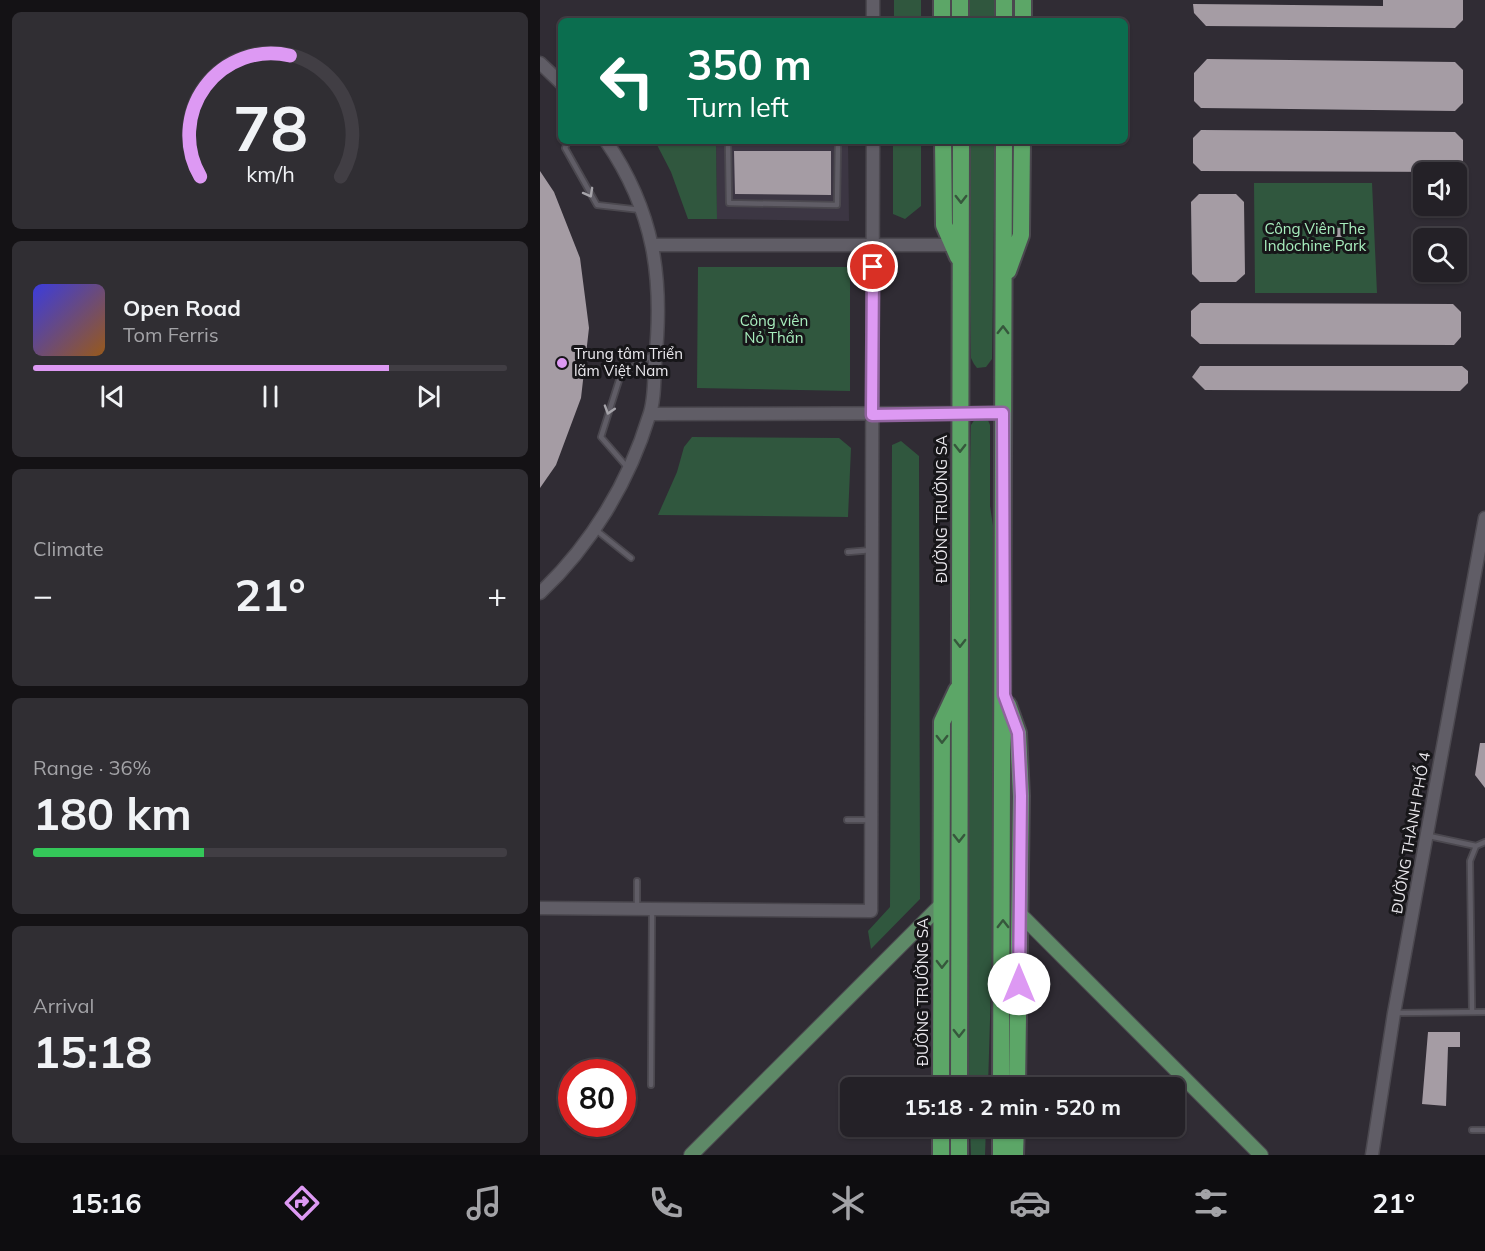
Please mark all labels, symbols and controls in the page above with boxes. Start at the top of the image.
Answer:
text: 350 m [687,38,812,91]
icon: left [588,42,666,120]
text: 78 [233,88,307,167]
text: Turn left [687,90,789,124]
text: km/h [246,161,294,188]
map controls [1413,162,1467,282]
button: sound [1413,162,1467,216]
one-way arrow [582,186,594,197]
one-way arrow [955,195,967,204]
park label: Công Viên The Indochine Park [1264,219,1367,255]
button: search [1413,228,1467,282]
pin [847,241,898,292]
icon: arrive [856,250,889,283]
text: Open Road [123,294,241,322]
park label: Công viên Nỏ Thần [740,311,808,347]
text: Tom Ferris [123,322,219,347]
one-way arrow [997,325,1009,334]
place label: Trung tâm Triển lãm Việt Nam [574,344,683,380]
marker: Trung tâm Triển lãm Việt Nam [555,356,569,370]
icon: previous [96,380,129,413]
icon: pause [254,380,287,413]
icon: next [412,380,445,413]
one-way arrow [604,404,616,415]
street label: ĐƯỜNG TRƯỜNG SA [932,435,951,583]
one-way arrow [954,443,966,452]
text: Climate [33,536,104,561]
text: 21° [234,566,306,622]
text: − [33,574,53,615]
text: + [487,574,507,615]
one-way arrow [954,638,966,647]
one-way arrow [936,734,948,743]
street label: ĐƯỜNG THÀNH PHỐ 4 [1386,750,1434,915]
text: Range · 36% [33,755,151,780]
text: 180 km [33,785,192,841]
one-way arrow [953,833,965,842]
street label: ĐƯỜNG TRƯỜNG SA [913,918,932,1066]
one-way arrow [997,920,1009,929]
position arrow [987,952,1051,1016]
one-way arrow [936,959,948,968]
text: Arrival [33,993,94,1018]
text: 15:18 [33,1023,152,1079]
one-way arrow [953,1028,965,1037]
speed limit sign: 80 [558,1059,636,1137]
text: 15:18 · 2 min · 520 m [904,1093,1121,1121]
icon: directions [281,1182,323,1224]
icon: music [463,1182,505,1224]
icon: phone [645,1182,687,1224]
icon: climate [827,1182,869,1224]
icon: car [1009,1182,1051,1224]
icon: filters [1190,1182,1232,1224]
text: 15:16 [70,1186,141,1220]
text: 21° [1372,1186,1415,1220]

